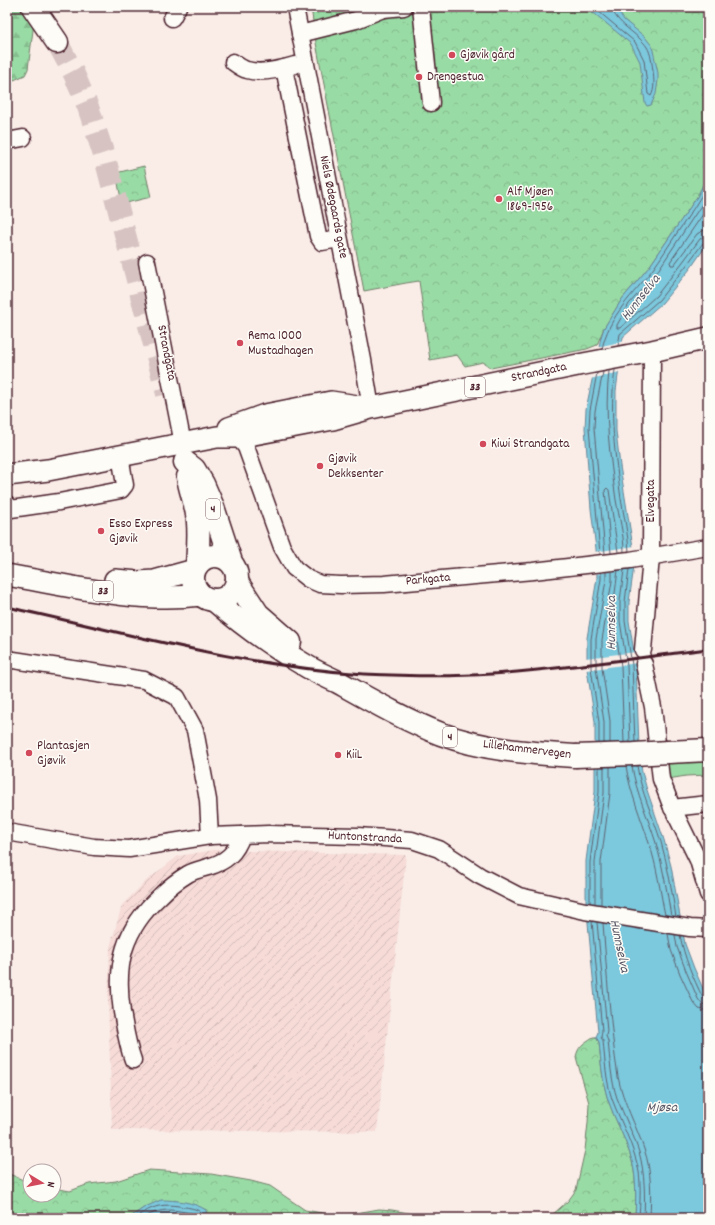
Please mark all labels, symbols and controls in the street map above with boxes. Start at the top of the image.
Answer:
place label: Gjøvik gård [460,46,515,65]
marker: Gjøvik gård [447,50,457,60]
place label: Drengestua [427,68,485,87]
marker: Drengestua [414,72,424,82]
street label: Niels Ødegaards gate [314,154,352,260]
place label: Alf Mjøen 1869-1956 [507,183,553,217]
marker: Alf Mjøen 1869-1956 [494,194,504,204]
water label: Hunnselva [617,269,666,325]
street label: Strandgata [151,324,181,383]
place label: Rema 1000 Mustadhagen [248,327,313,361]
marker: Rema 1000 Mustadhagen [235,338,245,348]
street label: Strandgata [510,358,569,388]
road number: 33 [465,377,485,397]
place label: Kiwi Strandgata [491,435,570,454]
marker: Kiwi Strandgata [478,439,488,449]
place label: Gjøvik Dekksenter [328,450,384,484]
marker: Gjøvik Dekksenter [315,461,325,471]
street label: Elvegata [642,479,661,522]
road number: 4 [206,499,220,519]
place label: Esso Express Gjøvik [109,515,173,549]
marker: Esso Express Gjøvik [96,526,106,536]
street label: Parkgata [405,569,452,591]
road number: 33 [93,581,113,601]
water label: Hunnselva [602,595,622,650]
road number: 4 [443,727,457,747]
street label: Lillehammervegen [482,735,572,765]
place label: Plantasjen Gjøvik [37,737,90,771]
place label: KiiL [346,746,363,765]
marker: Plantasjen Gjøvik [24,748,34,758]
marker: KiiL [333,750,343,760]
street label: Huntonstranda [327,827,403,849]
water label: Hunnselva [604,918,635,976]
water label: Mjøsa [647,1098,679,1118]
north arrow [22,1163,62,1203]
text: N [41,1180,58,1189]

